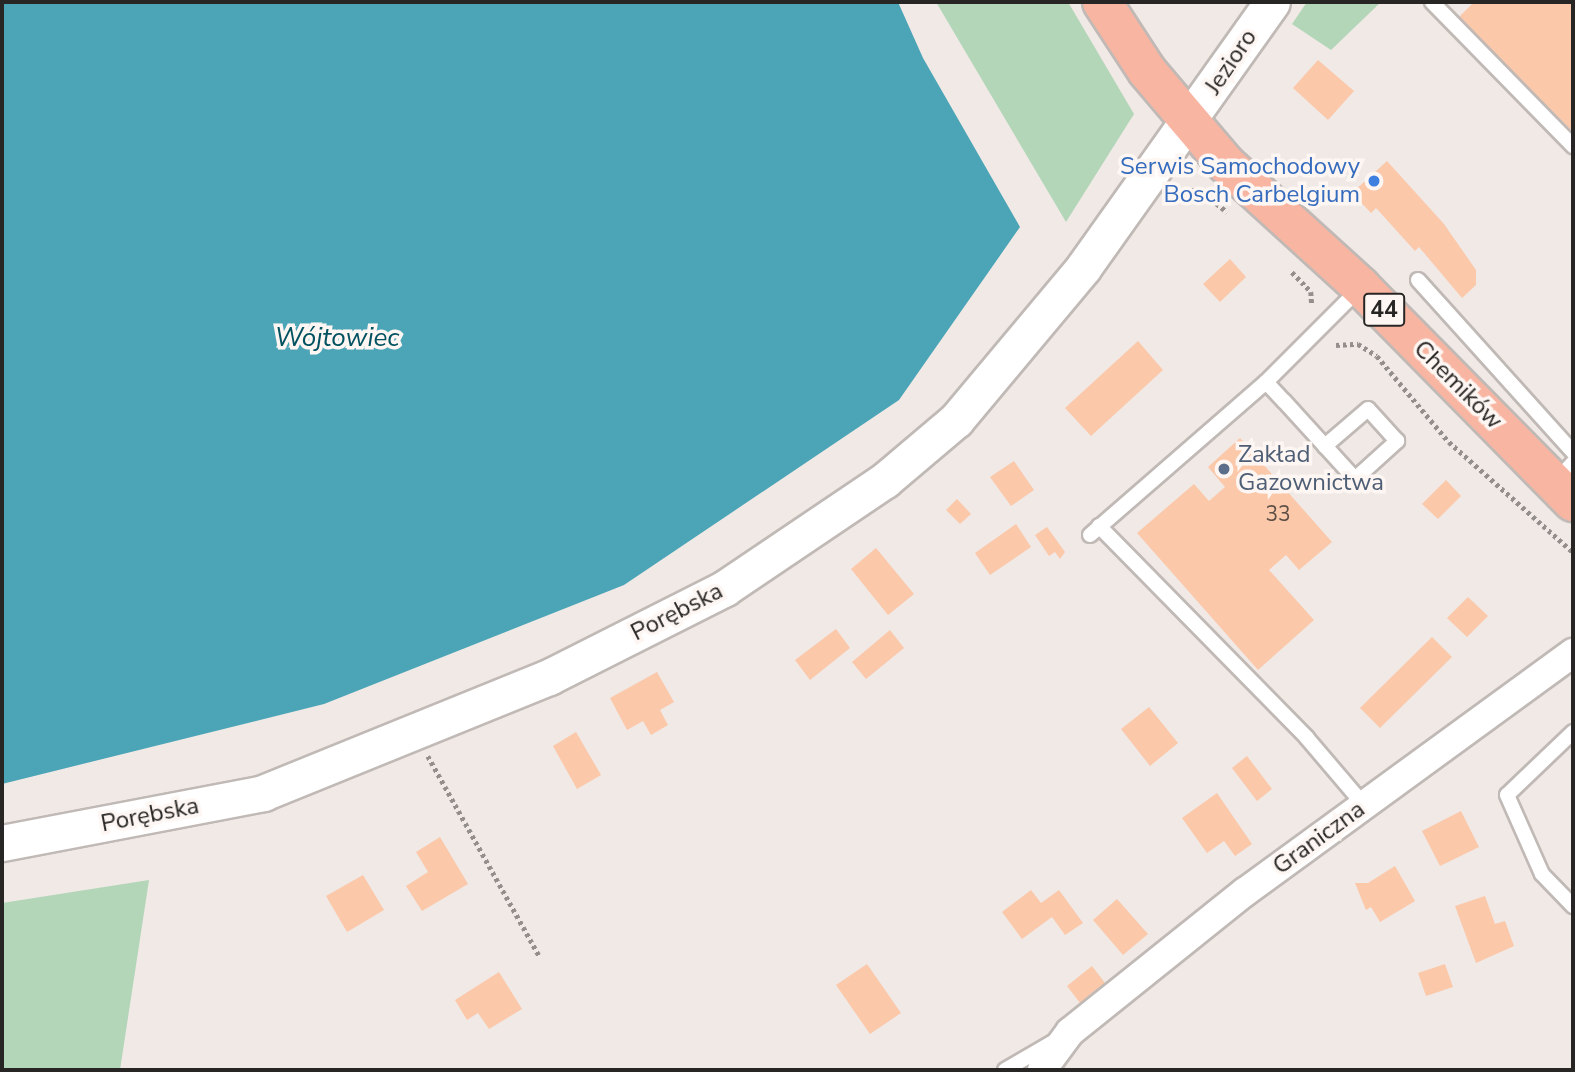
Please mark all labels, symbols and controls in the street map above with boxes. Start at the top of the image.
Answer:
street label: Jezioro [1199,24,1263,100]
place label: Serwis Samochodowy Bosch Carbelgium [1120,153,1360,209]
marker: Serwis Samochodowy Bosch Carbelgium [1366,173,1382,189]
road number: 44 [1363,290,1405,330]
water label: Wójtowiec [275,322,399,354]
street label: Chemików [1408,335,1508,435]
place label: Zakład Gazownictwa [1238,441,1384,497]
marker: Zakład Gazownictwa [1216,461,1232,477]
house number: 33 [1265,501,1291,527]
street label: Porębska [626,577,728,647]
street label: Porębska [98,791,202,839]
street label: Graniczna [1267,795,1371,881]

